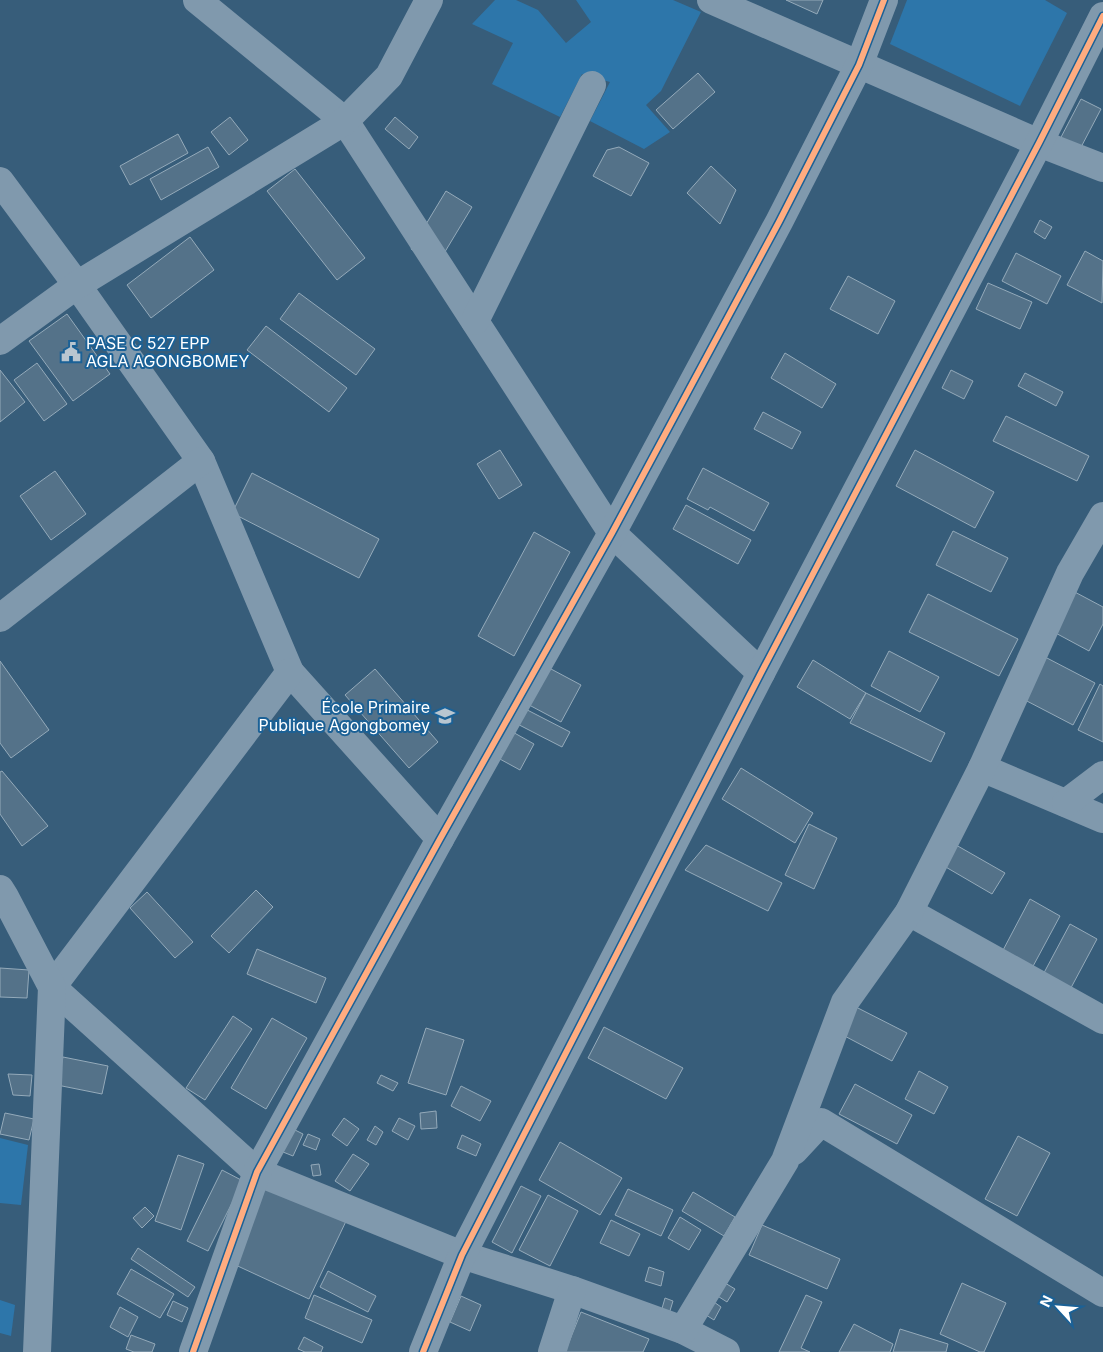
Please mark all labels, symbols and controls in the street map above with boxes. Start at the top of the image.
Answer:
place label: PASE C 527 EPP AGLA AGONGBOMEY [86,333,249,371]
public building icon: PASE C 527 EPP AGLA AGONGBOMEY [60,341,82,363]
place label: École Primaire Publique Agongbomey [259,697,430,735]
school or university icon: École Primaire Publique Agongbomey [434,705,456,727]
north arrow [1033,1282,1083,1332]
text: N [1036,1293,1056,1310]

